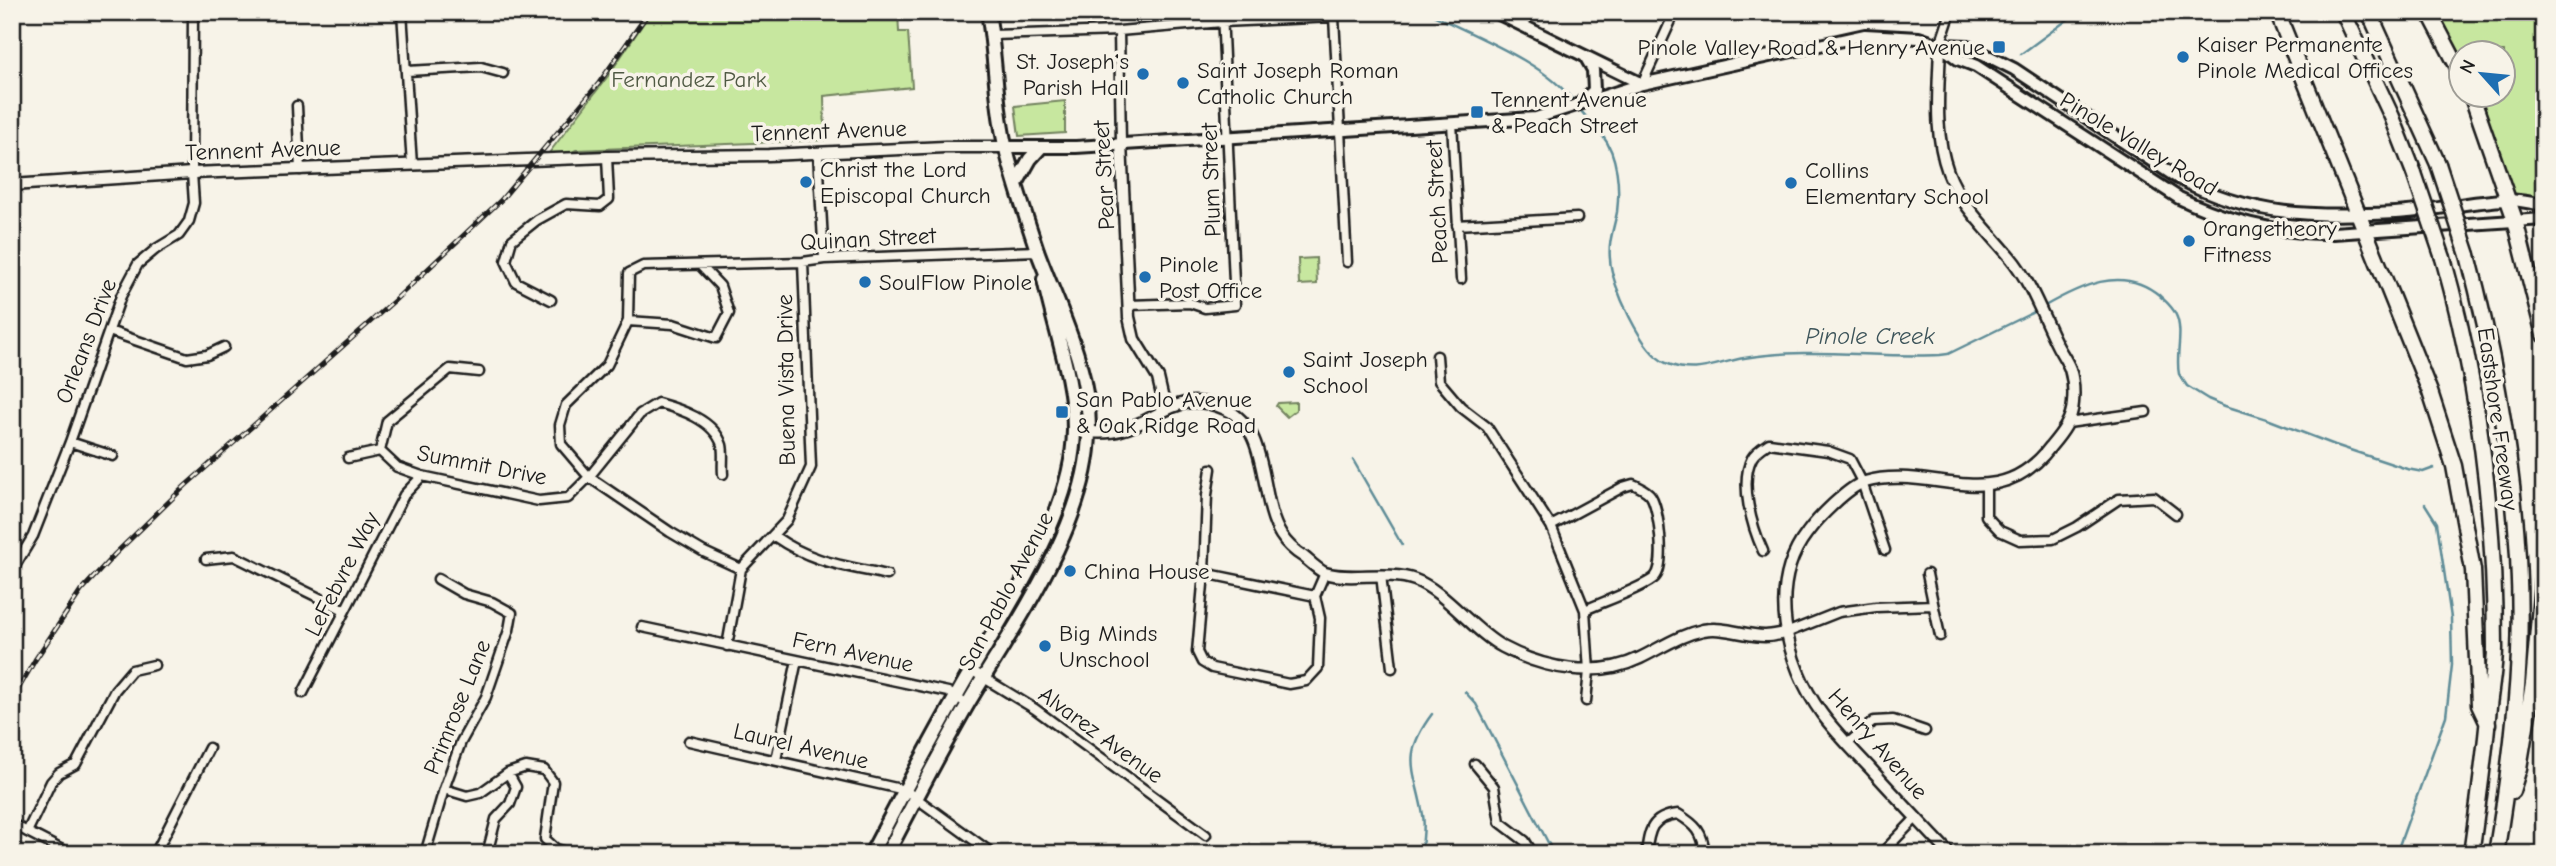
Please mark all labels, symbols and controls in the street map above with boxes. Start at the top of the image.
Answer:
place label: Kaiser Permanente Pinole Medical Offices [2197,31,2413,84]
place label: Pinole Valley Road & Henry Avenue [1637,34,1985,61]
north arrow [2448,38,2518,108]
marker: Pinole Valley Road & Henry Avenue [1991,39,2007,55]
place label: St. Joseph's Parish Hall [1016,48,1129,101]
marker: Kaiser Permanente Pinole Medical Offices [2175,49,2191,65]
text: N [2455,56,2480,77]
place label: Saint Joseph Roman Catholic Church [1197,57,1399,110]
park label: Fernandez Park [611,66,767,93]
marker: St. Joseph's Parish Hall [1135,66,1151,82]
marker: Saint Joseph Roman Catholic Church [1175,75,1191,91]
place label: Tennent Avenue & Peach Street [1491,86,1647,139]
street label: Pinole Valley Road [2055,86,2223,202]
marker: Tennent Avenue & Peach Street [1469,104,1485,120]
street label: Tennent Avenue [751,115,907,147]
street label: Pear Street [1088,118,1120,230]
street label: Plum Street [1195,121,1226,237]
street label: Tennent Avenue [185,134,341,166]
street label: Peach Street [1420,138,1454,265]
place label: Christ the Lord Episcopal Church [820,156,991,209]
place label: Collins Elementary School [1805,157,1989,210]
marker: Christ the Lord Episcopal Church [798,174,814,190]
marker: Collins Elementary School [1783,175,1799,191]
place label: Orangetheory Fitness [2203,215,2338,268]
street label: Quinan Street [799,222,938,256]
marker: Orangetheory Fitness [2181,233,2197,249]
place label: Pinole Post Office [1159,251,1262,304]
place label: SoulFlow Pinole [879,269,1032,296]
marker: Pinole Post Office [1137,269,1153,285]
marker: SoulFlow Pinole [857,274,873,290]
street label: Orleans Drive [50,275,122,407]
street label: Buena Vista Drive [771,294,801,466]
water label: Pinole Creek [1805,322,1935,350]
street label: Eastshore Freeway [2472,326,2524,513]
place label: Saint Joseph School [1303,346,1428,399]
marker: Saint Joseph School [1281,364,1297,380]
place label: San Pablo Avenue & Oak Ridge Road [1076,386,1256,439]
marker: San Pablo Avenue & Oak Ridge Road [1054,404,1070,420]
street label: Summit Drive [415,439,549,491]
street label: LeFebvre Way [299,507,385,641]
street label: San Pablo Avenue [953,507,1059,675]
place label: China House [1084,558,1210,585]
marker: China House [1062,563,1078,579]
place label: Big Minds Unschool [1059,620,1157,673]
street label: Fern Avenue [790,626,916,678]
street label: Primrose Lane [418,636,496,778]
marker: Big Minds Unschool [1037,638,1053,654]
street label: Alvarez Avenue [1033,681,1169,789]
street label: Henry Avenue [1823,683,1933,805]
street label: Laurel Avenue [731,717,871,775]

